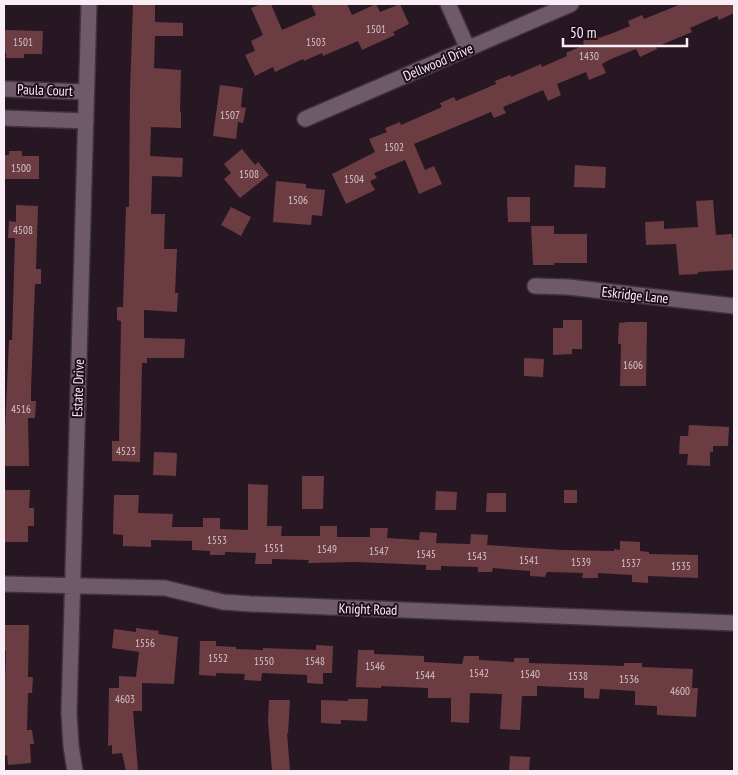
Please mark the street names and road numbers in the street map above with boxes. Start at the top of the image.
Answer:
street label: Dellwood Drive [400,39,476,85]
street label: Paula Court [17,80,73,100]
street label: Eskridge Lane [601,283,669,307]
street label: Estate Drive [68,358,88,417]
street label: Knight Road [338,599,398,619]

